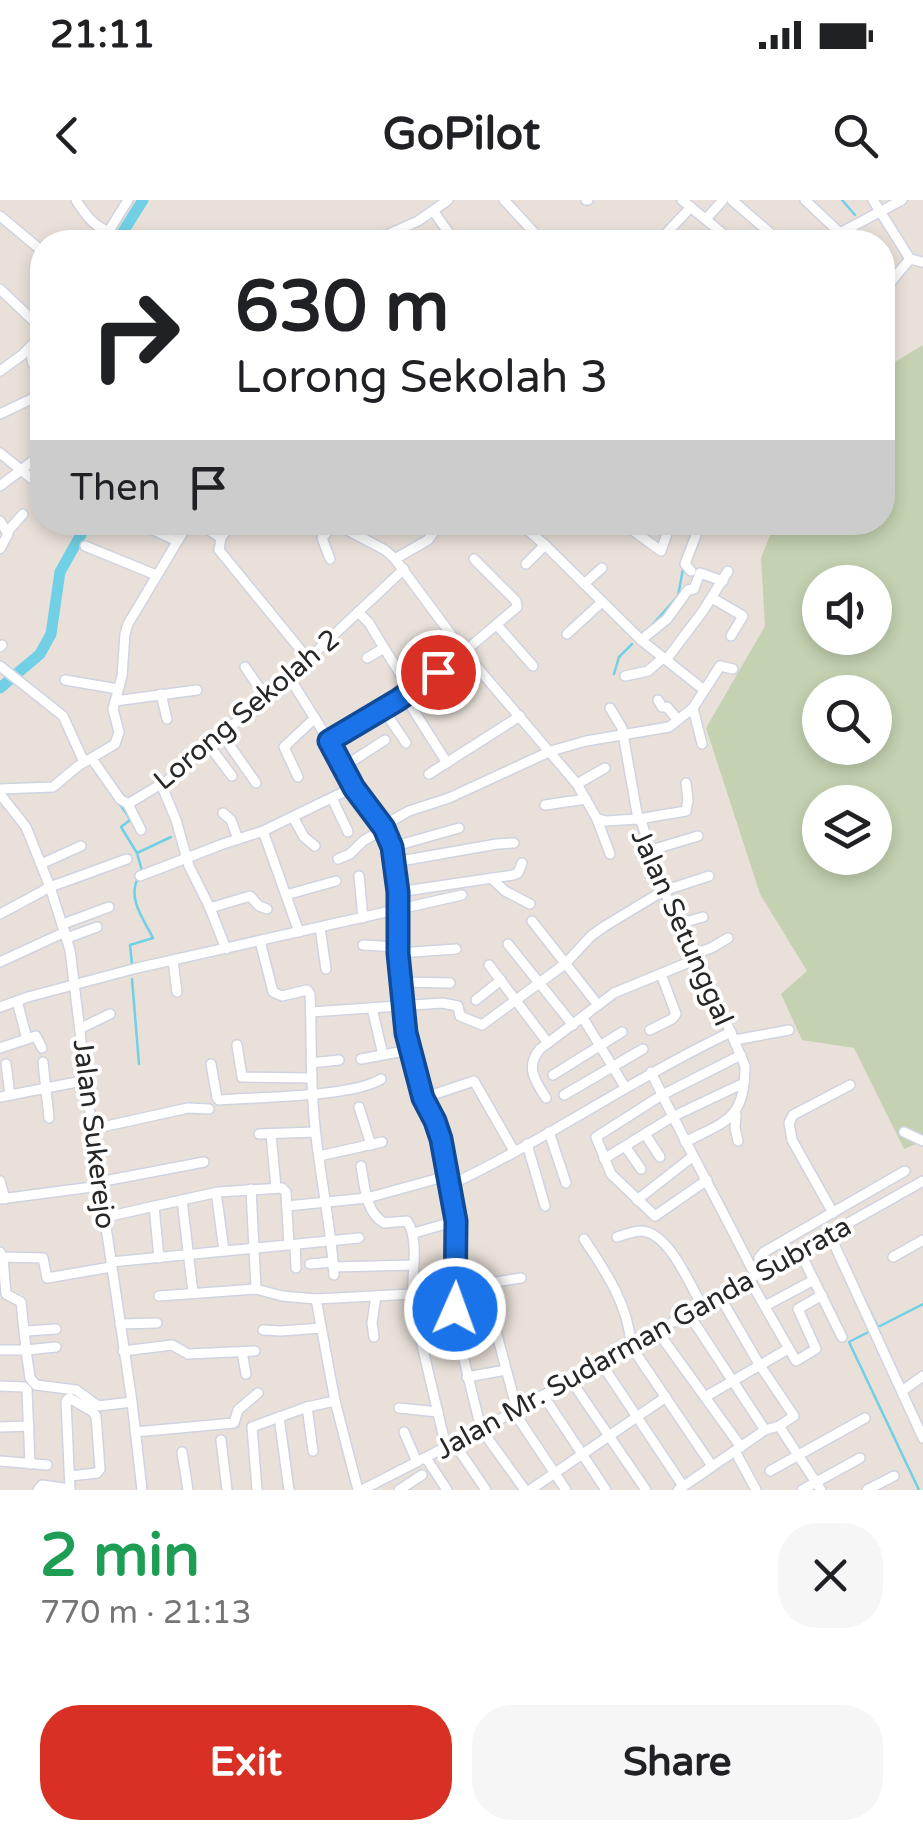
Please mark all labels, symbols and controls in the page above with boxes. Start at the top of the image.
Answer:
text: 21:11 [50,12,155,58]
icon: back [40,108,95,163]
text: GoPilot [383,108,540,162]
icon: search [828,108,883,163]
text: 630 m [235,266,449,350]
icon: right [70,270,200,400]
text: Lorong Sekolah 3 [235,351,608,405]
icon: arrive [181,460,236,515]
text: Then [70,465,161,511]
map controls [802,565,892,875]
button: sound [802,565,892,655]
street label: Lorong Sekolah 2 [147,622,347,797]
pin [396,630,481,715]
icon: arrive [411,645,466,700]
button: search [802,675,892,765]
button: layers [802,785,892,875]
street label: Jalan Setunggal [623,824,741,1031]
street label: Jalan Sukerejo [65,1037,123,1231]
street label: Jalan Mr. Sudarman Ganda Subrata [430,1209,857,1467]
position arrow [403,1257,507,1361]
text: 2 min [40,1520,200,1592]
button: close [778,1523,883,1628]
text: 770 m · 21:13 [40,1594,252,1632]
button: Exit [40,1705,452,1820]
button: Share [472,1705,883,1820]

